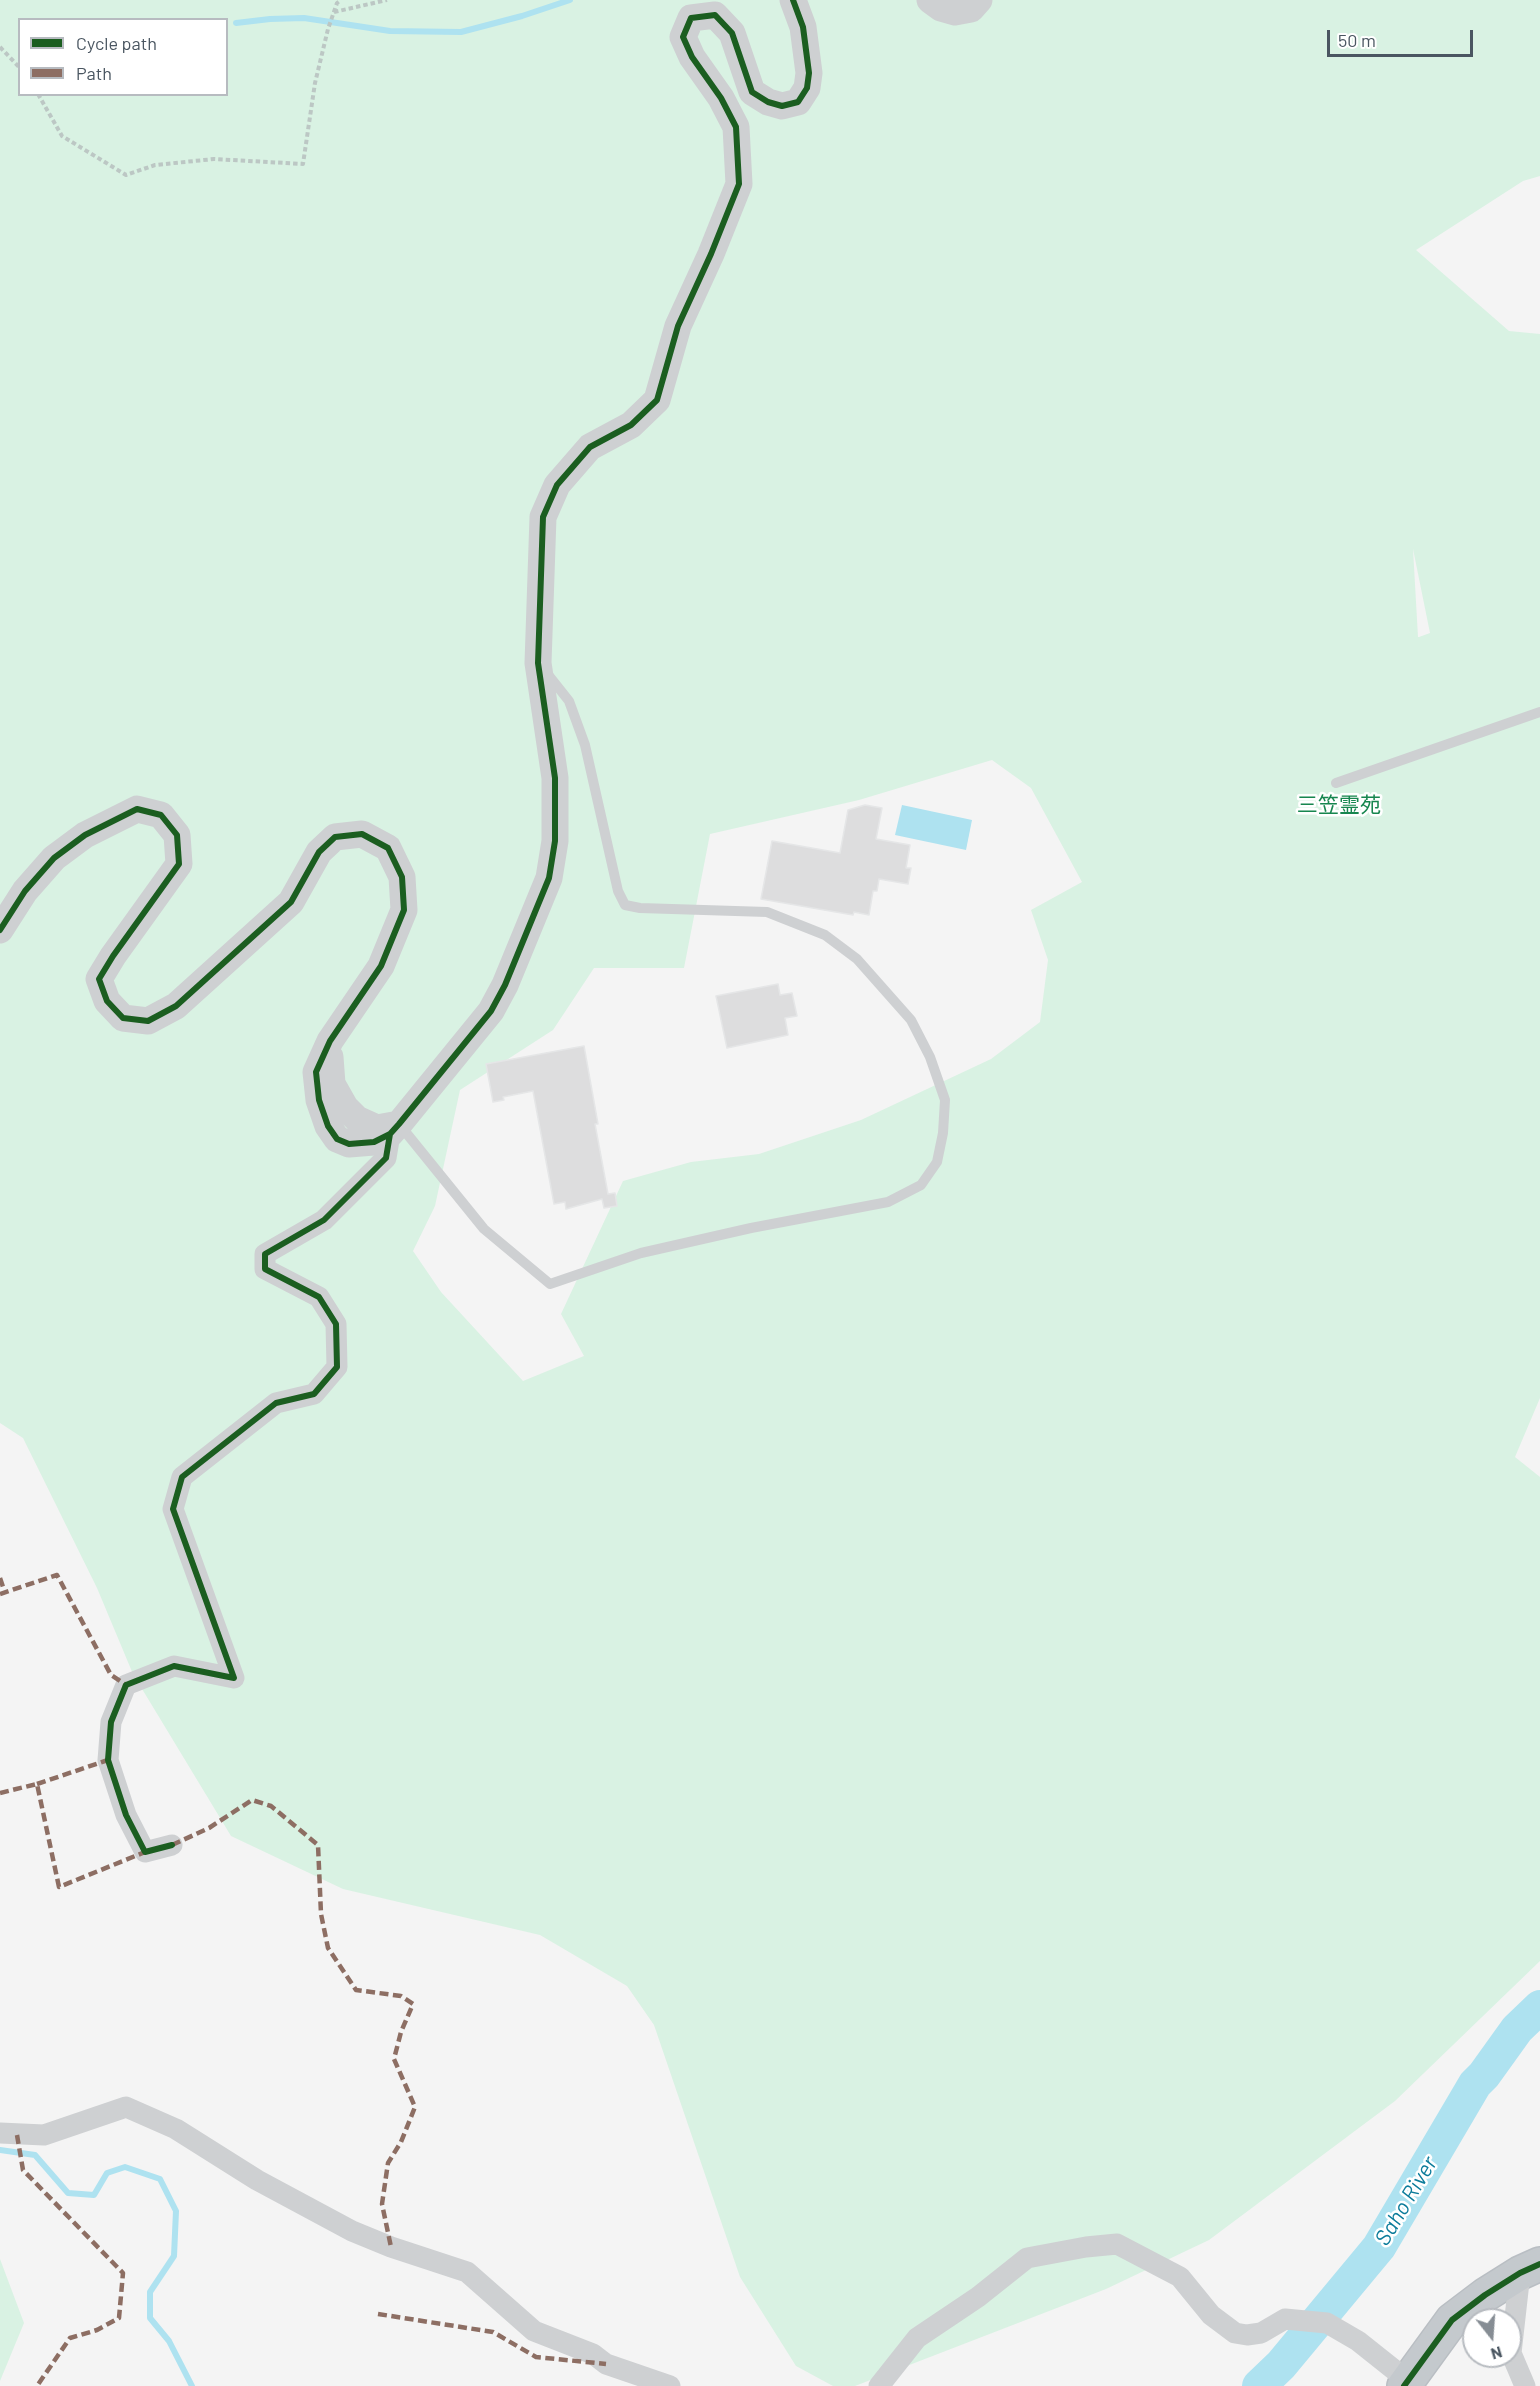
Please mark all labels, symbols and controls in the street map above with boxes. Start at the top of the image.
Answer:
legend [18,18,228,96]
scale bar [1330,18,1476,56]
text: 50 m [1338,29,1376,51]
text: Cycle path [76,32,157,54]
text: Path [76,62,112,84]
park label: 三笠霊苑 [1297,792,1381,818]
water label: Saho River [1369,2152,1443,2250]
north arrow [1462,2308,1522,2368]
text: N [1489,2343,1505,2364]

